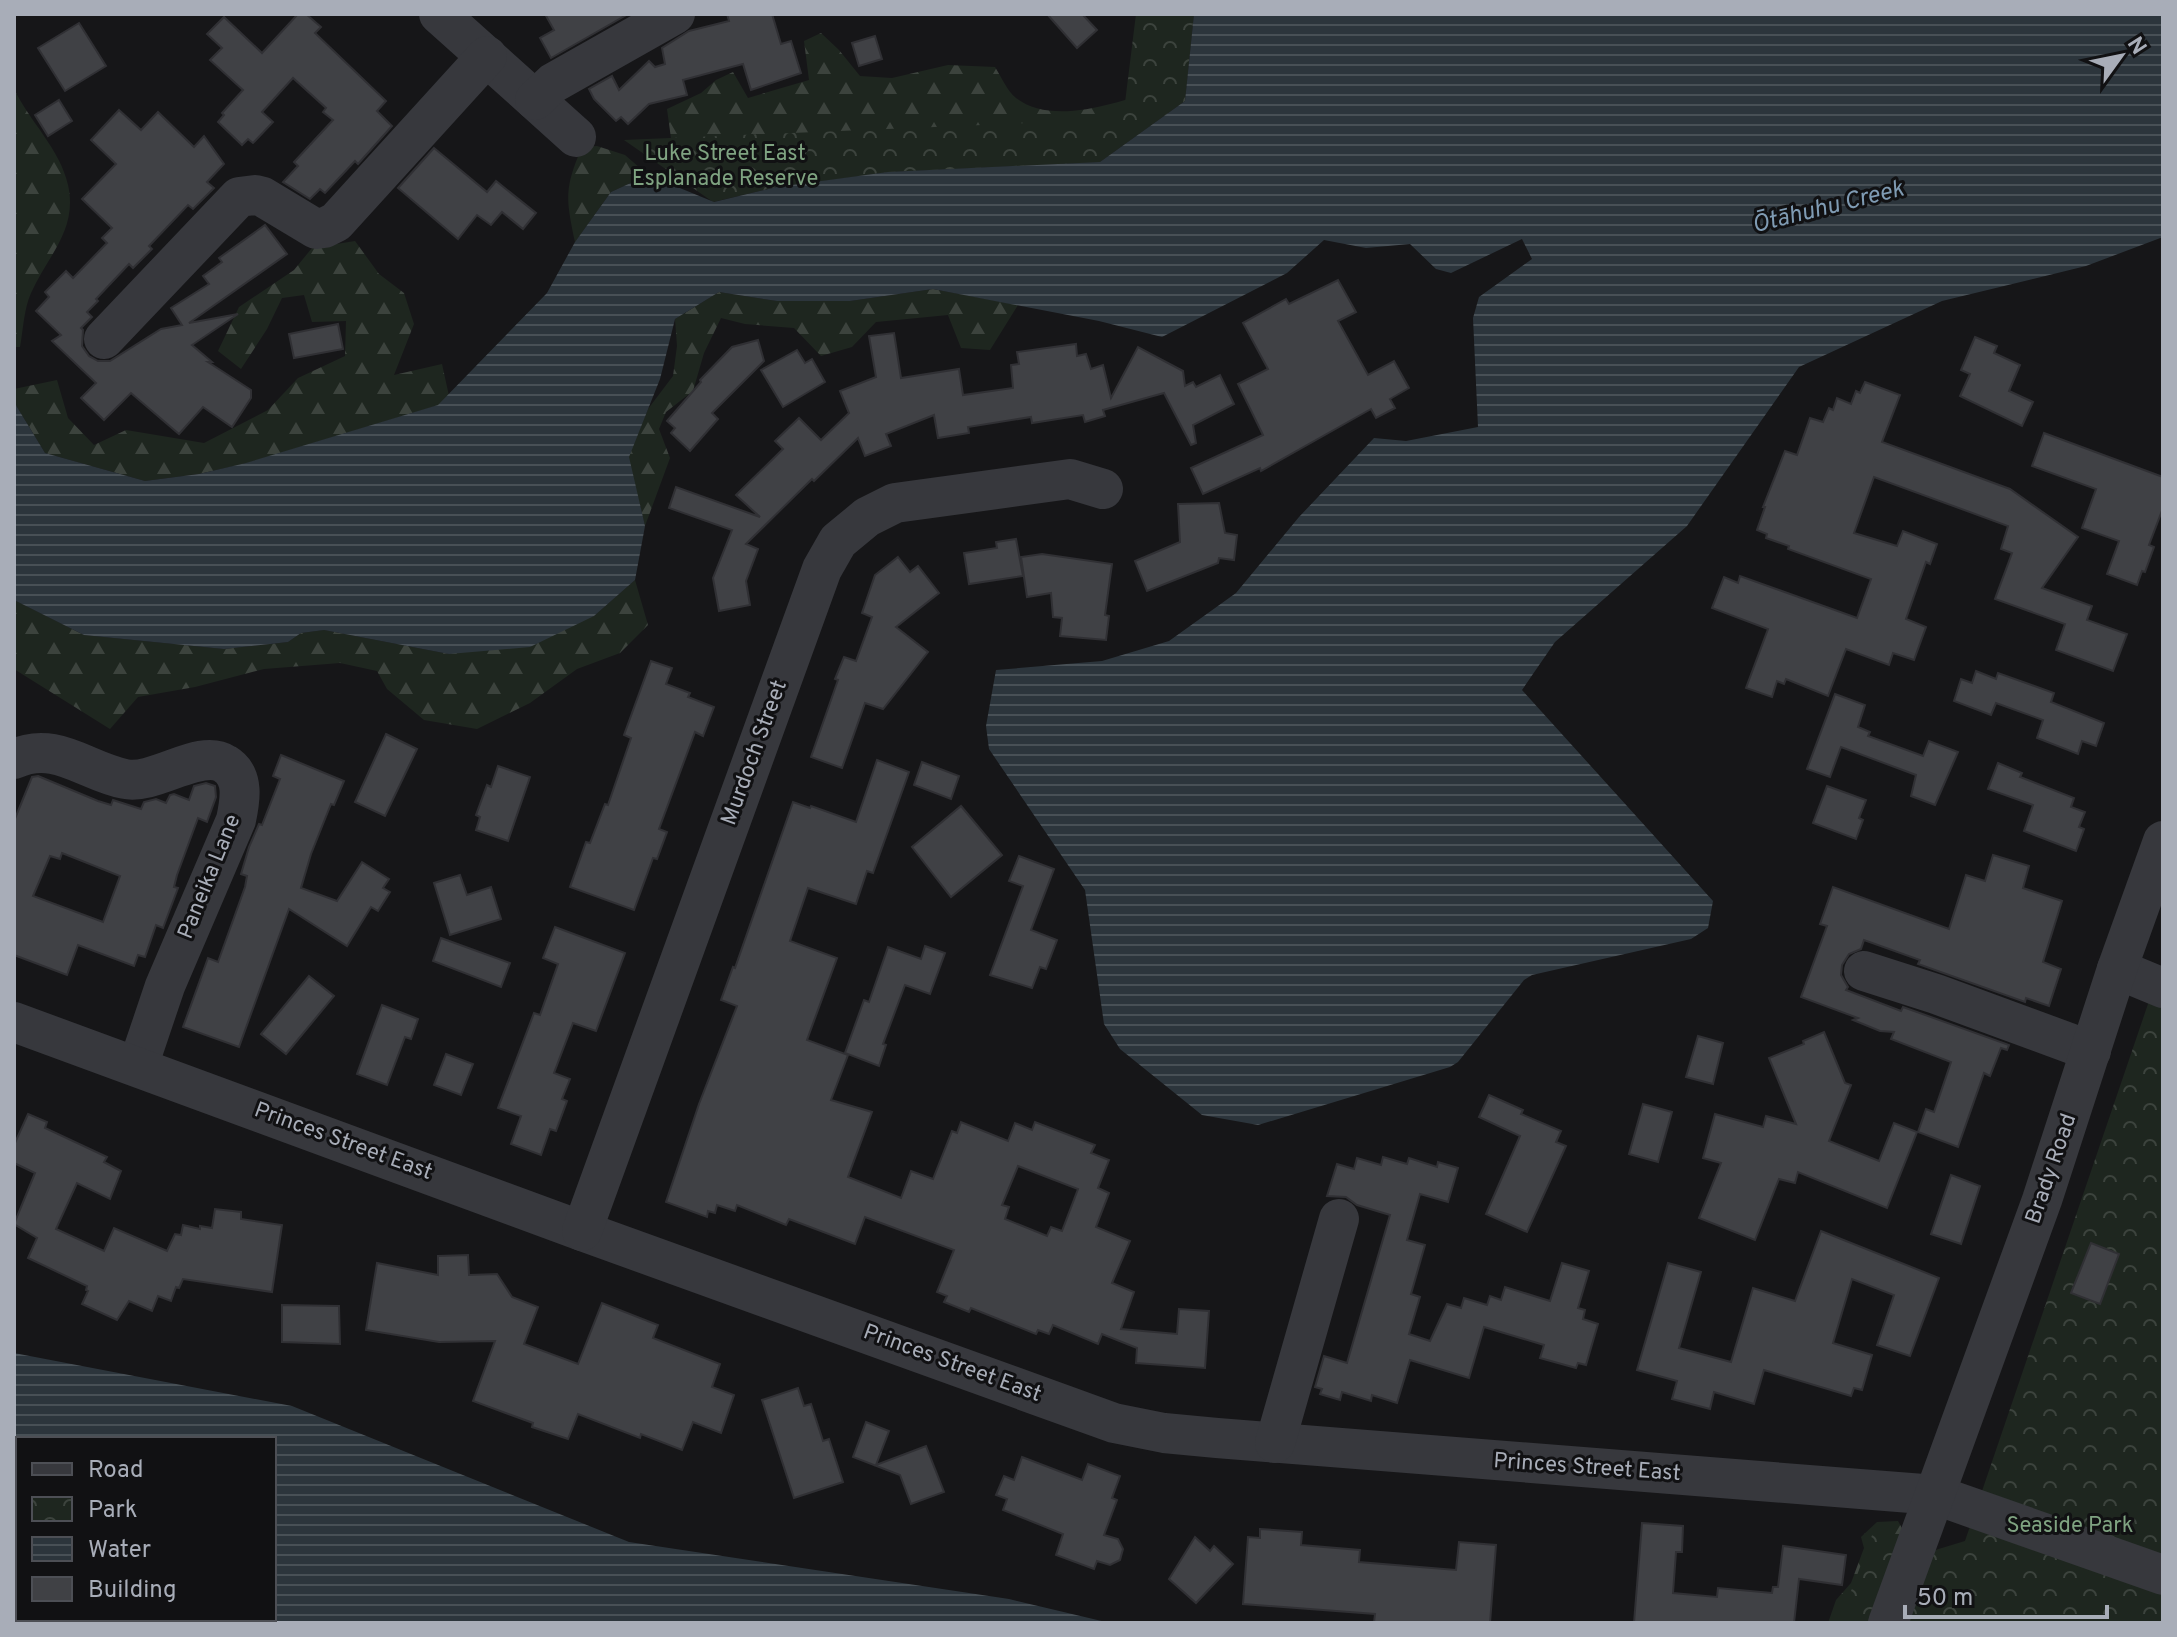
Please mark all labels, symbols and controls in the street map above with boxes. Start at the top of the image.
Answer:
north arrow [2081,16,2161,96]
text: N [2120,32,2151,60]
park label: Luke Street East Esplanade Reserve [632,141,818,193]
water label: Ōtāhuhu Creek [1749,173,1908,241]
street label: Murdoch Street [716,677,794,829]
street label: Paneika Lane [173,811,247,943]
street label: Princes Street East [250,1097,436,1187]
street label: Brady Road [2021,1110,2083,1228]
street label: Princes Street East [859,1319,1045,1409]
legend [16,1437,276,1621]
street label: Princes Street East [1492,1448,1682,1488]
text: Road [88,1456,144,1486]
text: Park [88,1496,138,1526]
park label: Seaside Park [2007,1513,2133,1540]
text: Water [88,1536,151,1566]
scale bar [1905,1569,2107,1619]
text: Building [88,1576,177,1606]
text: 50 m [1917,1584,1973,1614]

